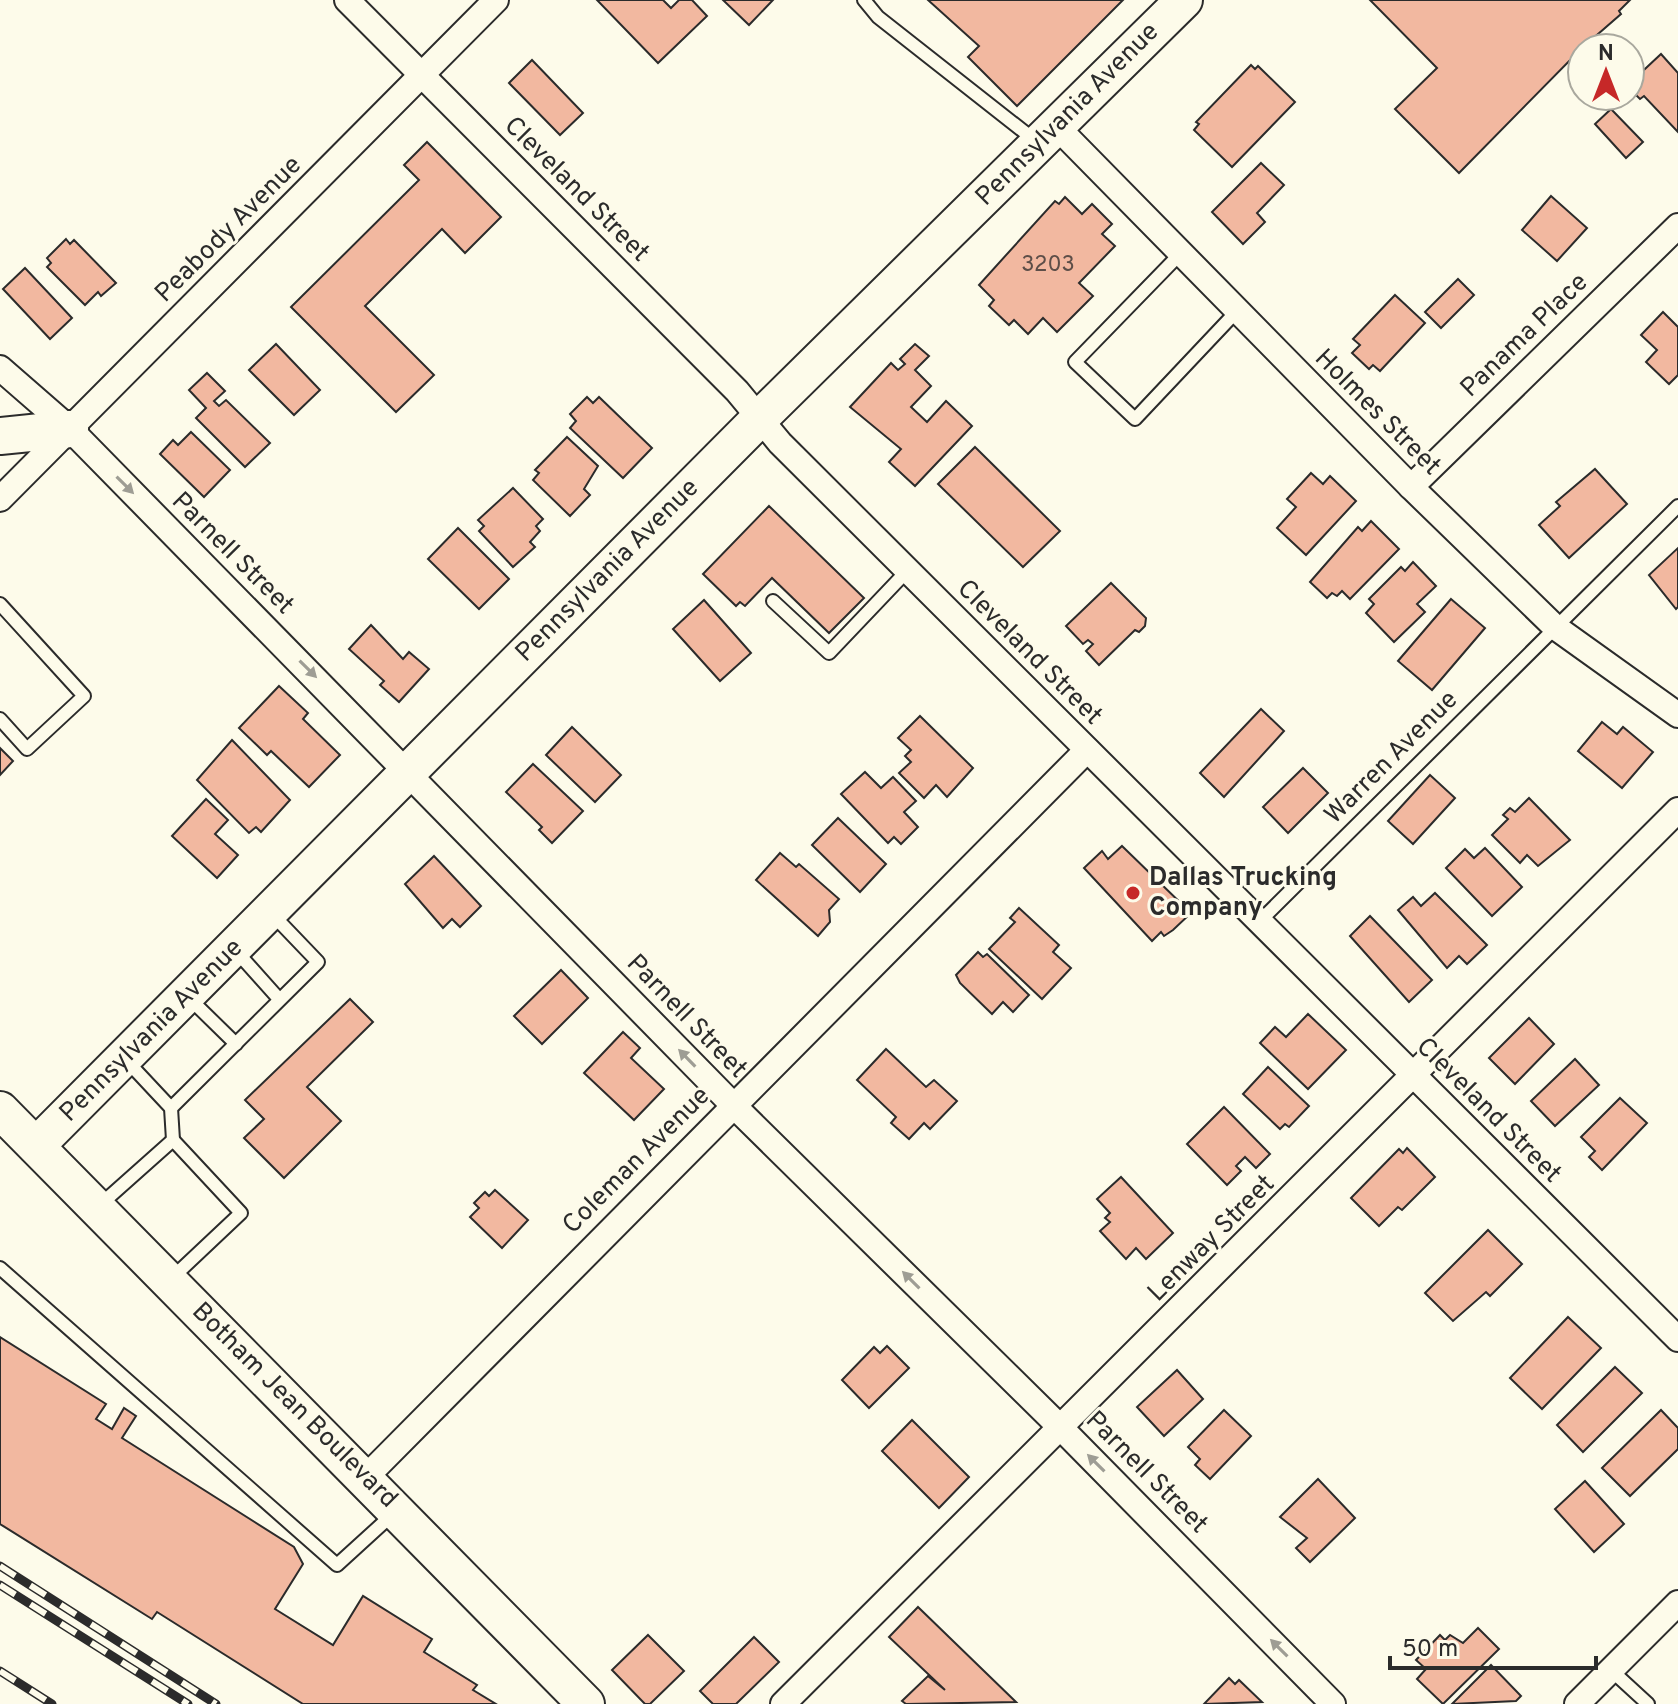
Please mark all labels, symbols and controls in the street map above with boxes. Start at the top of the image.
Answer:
street label: Pennsylvania Avenue [969,16,1167,214]
north arrow [1566,32,1646,112]
text: N [1598,41,1614,68]
street label: Cleveland Street [496,110,656,270]
street label: Peabody Avenue [149,150,309,310]
house number: 3203 [1021,252,1075,279]
street label: Panama Place [1454,267,1596,405]
street label: Holmes Street [1307,343,1447,483]
street label: Pennsylvania Avenue [509,472,707,670]
one-way arrow [115,475,133,494]
street label: Parnell Street [164,486,300,622]
street label: Cleveland Street [949,573,1109,733]
one-way arrow [298,659,317,678]
street label: Warren Avenue [1318,684,1466,832]
place label: Dallas Trucking Company [1149,862,1337,925]
marker: Dallas Trucking Company [1124,884,1142,902]
street label: Pennsylvania Avenue [53,932,251,1130]
street label: Parnell Street [618,948,754,1086]
street label: Cleveland Street [1408,1031,1568,1191]
one-way arrow [678,1049,697,1068]
street label: Coleman Avenue [556,1080,718,1242]
street label: Lenway Street [1141,1168,1283,1310]
one-way arrow [902,1271,921,1290]
street label: Botham Jean Boulevard [184,1296,404,1516]
street label: Parnell Street [1078,1405,1214,1541]
one-way arrow [1087,1454,1106,1473]
scale bar [1390,1620,1596,1670]
text: 50 m [1402,1635,1458,1665]
one-way arrow [1270,1639,1288,1658]

